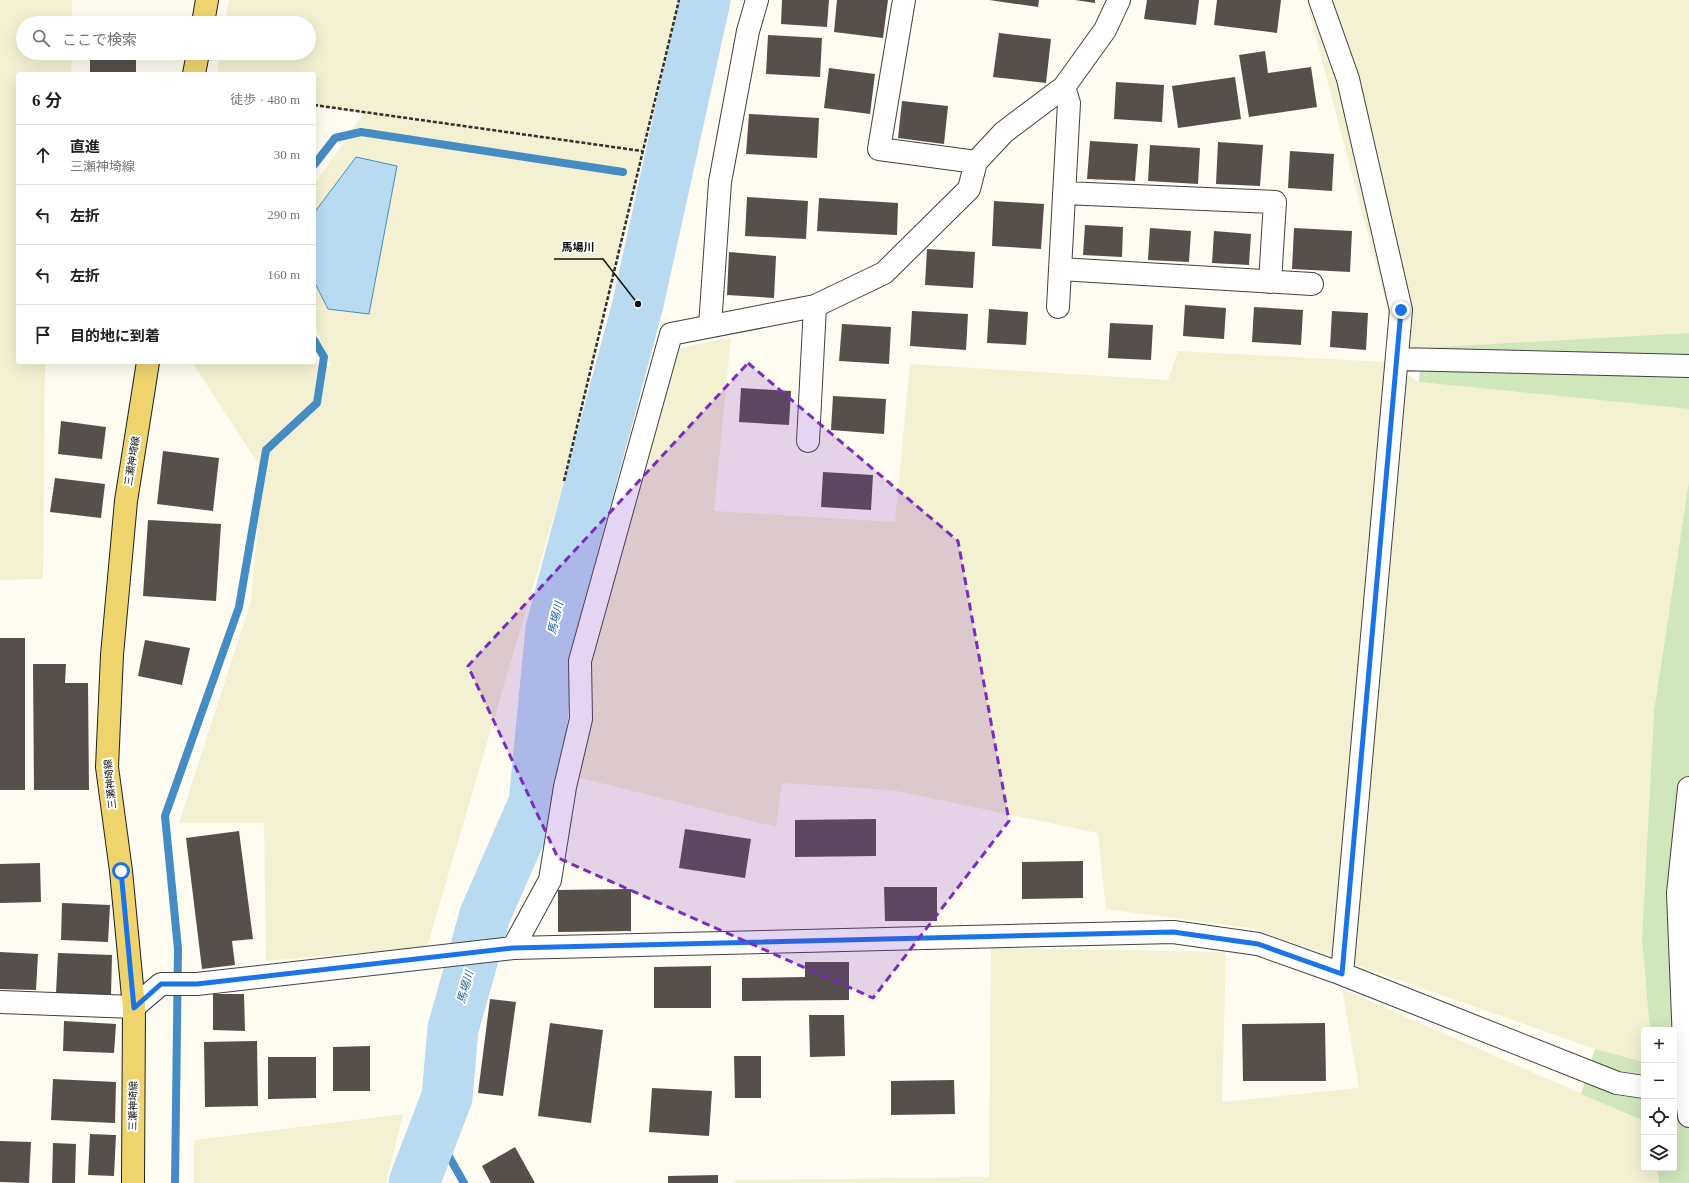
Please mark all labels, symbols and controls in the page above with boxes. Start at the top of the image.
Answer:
search box [16,16,316,60]
icon: search [30,27,52,49]
text: ここで検索 [62,32,137,48]
text: 6 分 [32,91,62,110]
text: 徒歩 · 480 m [230,92,300,107]
text: 直進 [70,139,100,155]
icon: ahead [32,144,54,166]
text: 30 m [274,147,300,162]
text: 三瀬神埼線 [70,159,135,174]
icon: left [32,204,54,226]
text: 290 m [267,207,300,222]
text: 左折 [70,208,100,224]
callout: 馬場川 [554,236,603,259]
text: 馬場川 [562,241,595,253]
icon: left [32,264,54,286]
text: 160 m [267,267,300,282]
text: 左折 [70,268,100,284]
route end [1392,301,1410,319]
icon: arrive [32,324,54,346]
text: 目的地に到着 [70,328,160,344]
street label: 三瀬神埼線 [123,435,141,487]
water label: 馬場川 [545,600,565,635]
street label: 三瀬神埼線 [102,759,118,809]
route start [112,862,130,880]
water label: 馬場川 [455,969,475,1004]
map controls [1641,1027,1677,1171]
button: + [1641,1027,1677,1063]
button: − [1641,1063,1677,1099]
street label: 三瀬神埼線 [127,1081,139,1131]
button: locate [1641,1099,1677,1135]
button: layers [1641,1135,1677,1171]

